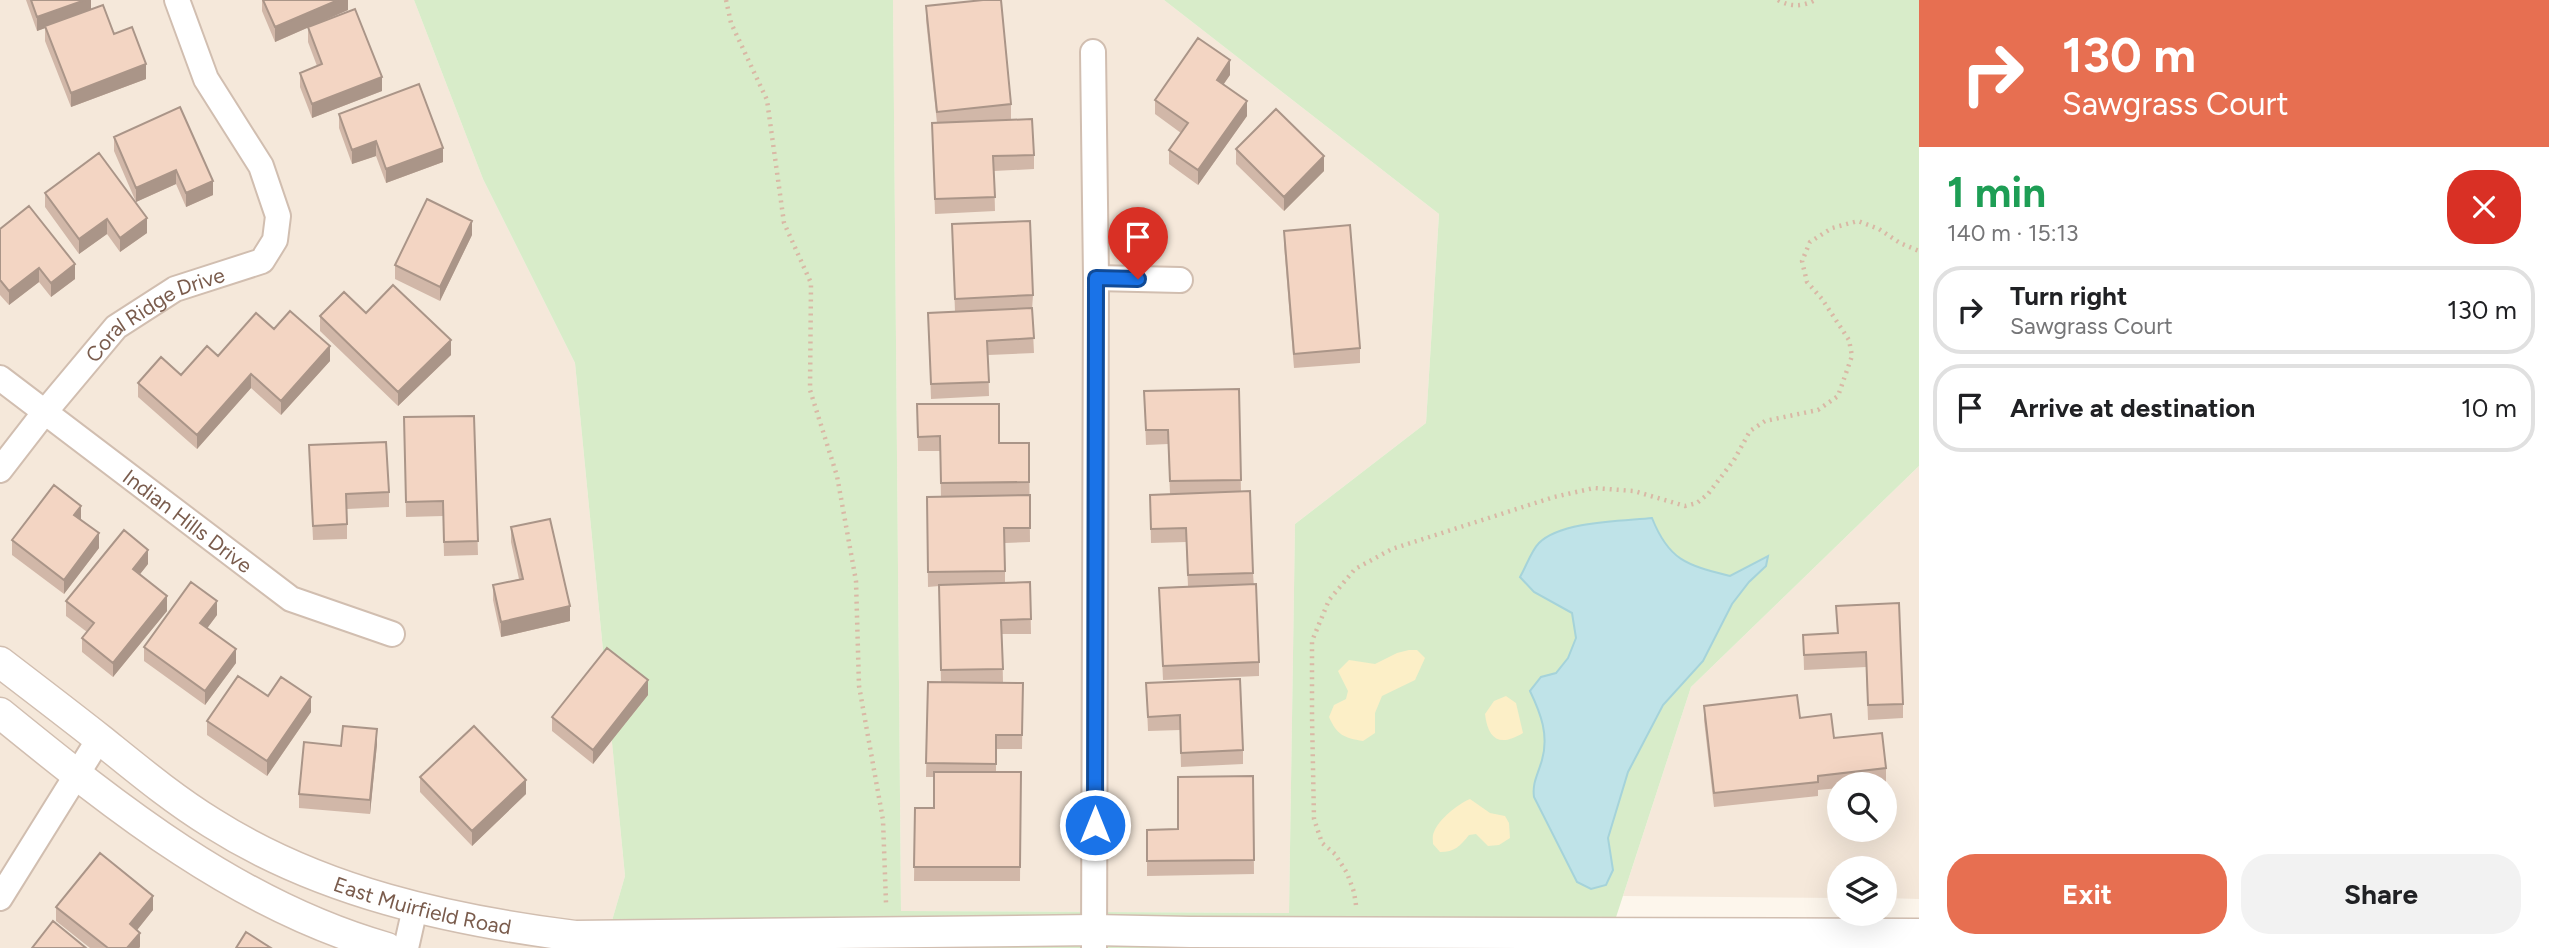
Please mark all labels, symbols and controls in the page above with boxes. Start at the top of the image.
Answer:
text: 130 m [2062,25,2196,84]
icon: right [1947,28,2038,119]
text: Sawgrass Court [2062,85,2288,123]
text: 1 min [1947,167,2046,218]
button: close [2447,170,2521,244]
pin [1108,207,1168,279]
icon: arrive [1119,218,1157,256]
text: 140 m · 15:13 [1947,219,2079,247]
street label: Coral Ridge Drive [80,261,227,367]
text: Turn right [2010,280,2127,312]
icon: right [1951,291,1989,329]
text: 130 m [2447,294,2517,326]
text: Sawgrass Court [2010,312,2173,340]
icon: arrive [1951,389,1989,427]
text: Arrive at destination [2010,392,2255,424]
text: 10 m [2461,392,2517,424]
street label: Indian Hills Drive [118,464,258,578]
map controls [1827,772,1897,926]
button: search [1827,772,1897,842]
position arrow [1058,788,1132,862]
button: Exit [1947,854,2227,934]
button: Share [2241,854,2521,934]
button: layers [1827,856,1897,926]
street label: East Muirfield Road [331,871,513,939]

